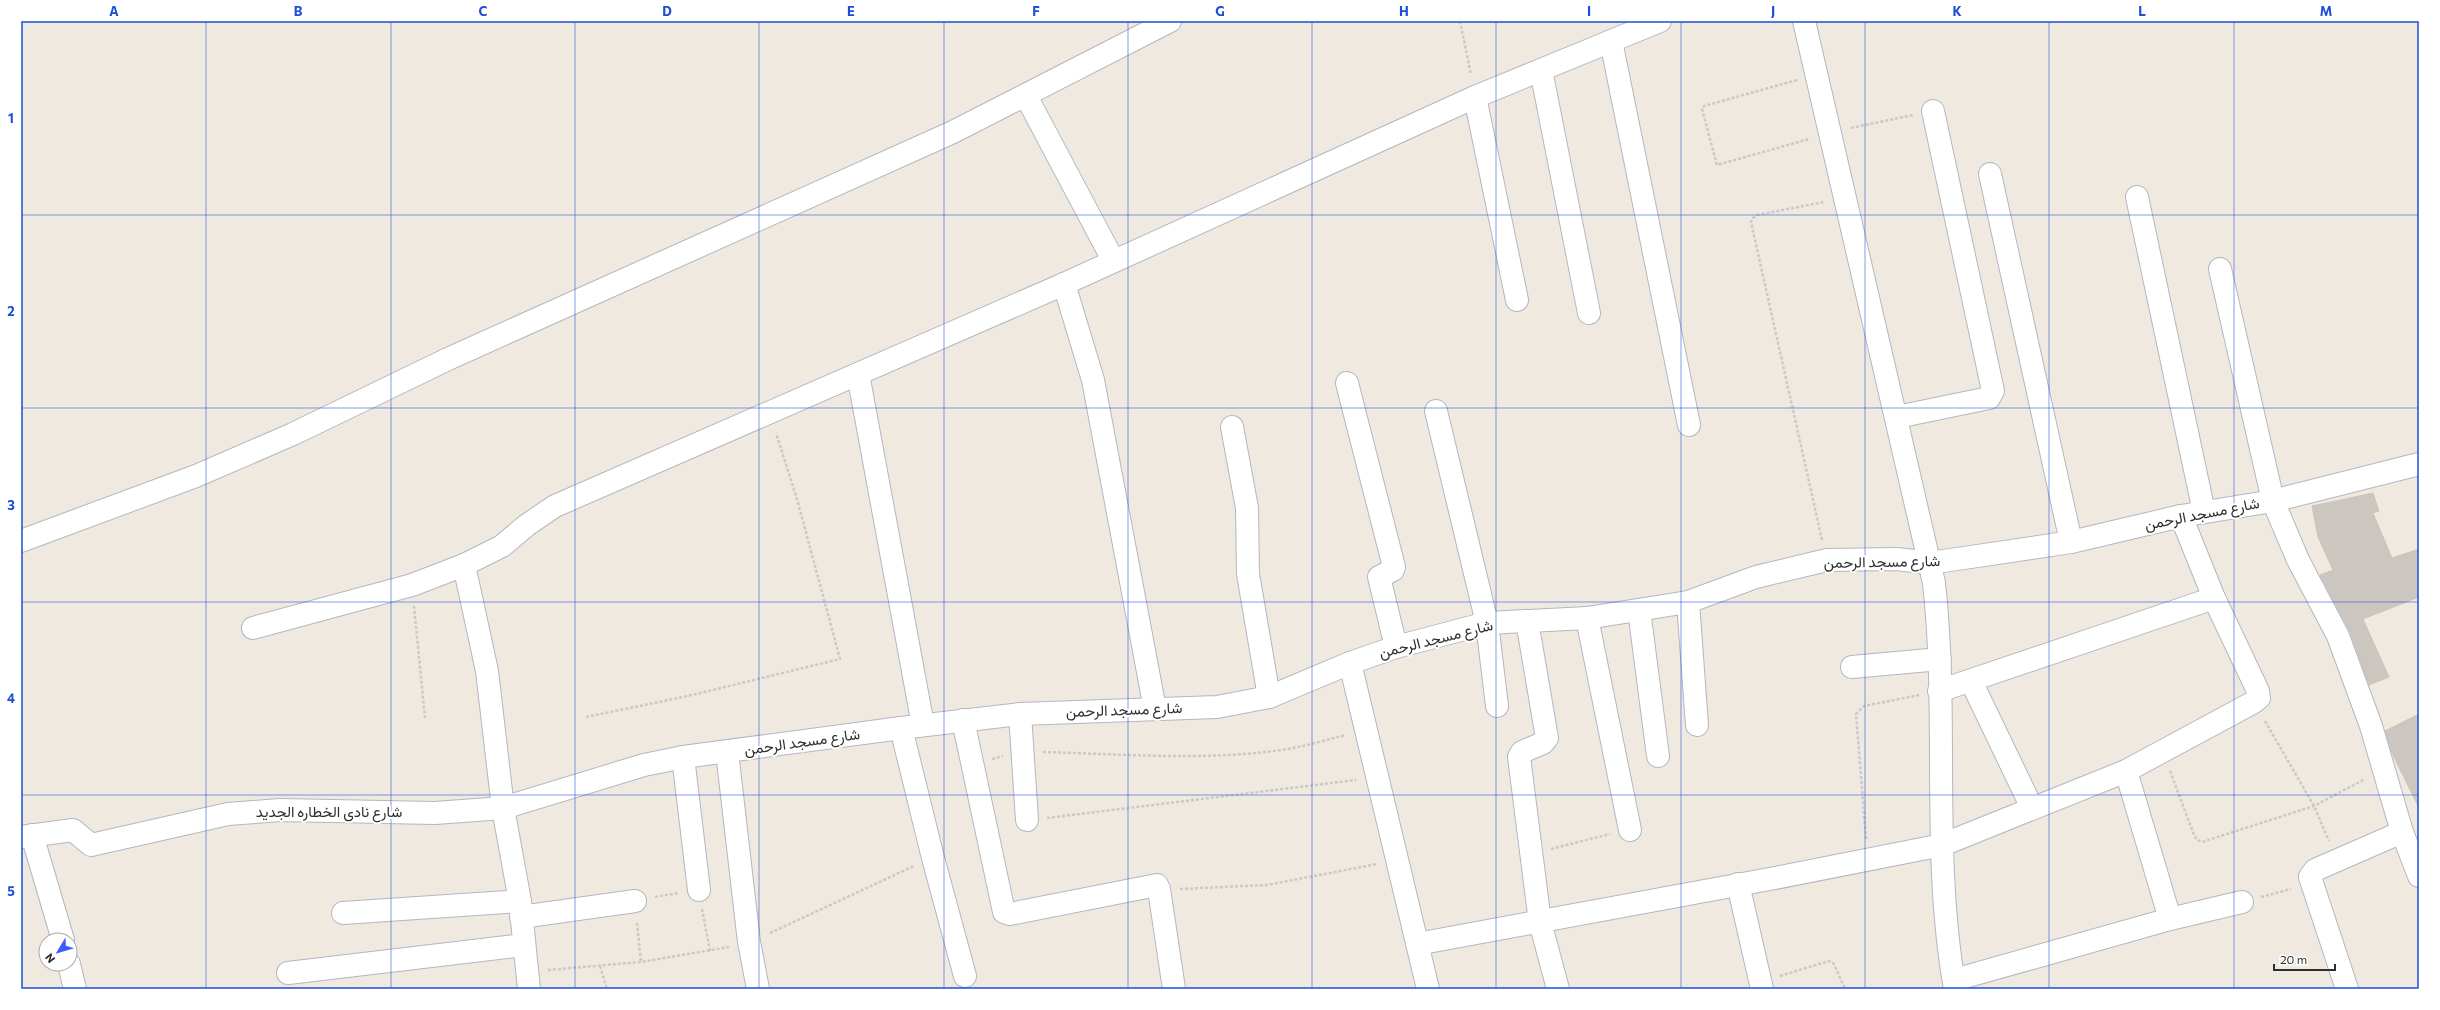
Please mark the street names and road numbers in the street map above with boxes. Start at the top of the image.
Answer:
street label: شارع مسجد الرحمن [2143,493,2262,536]
street label: شارع مسجد الرحمن [1823,551,1941,574]
street label: شارع مسجد الرحمن [1377,615,1495,664]
street label: شارع مسجد الرحمن [1065,698,1183,723]
street label: شارع مسجد الرحمن [743,724,861,761]
street label: شارع نادى الخطاره الجديد [256,802,402,823]

